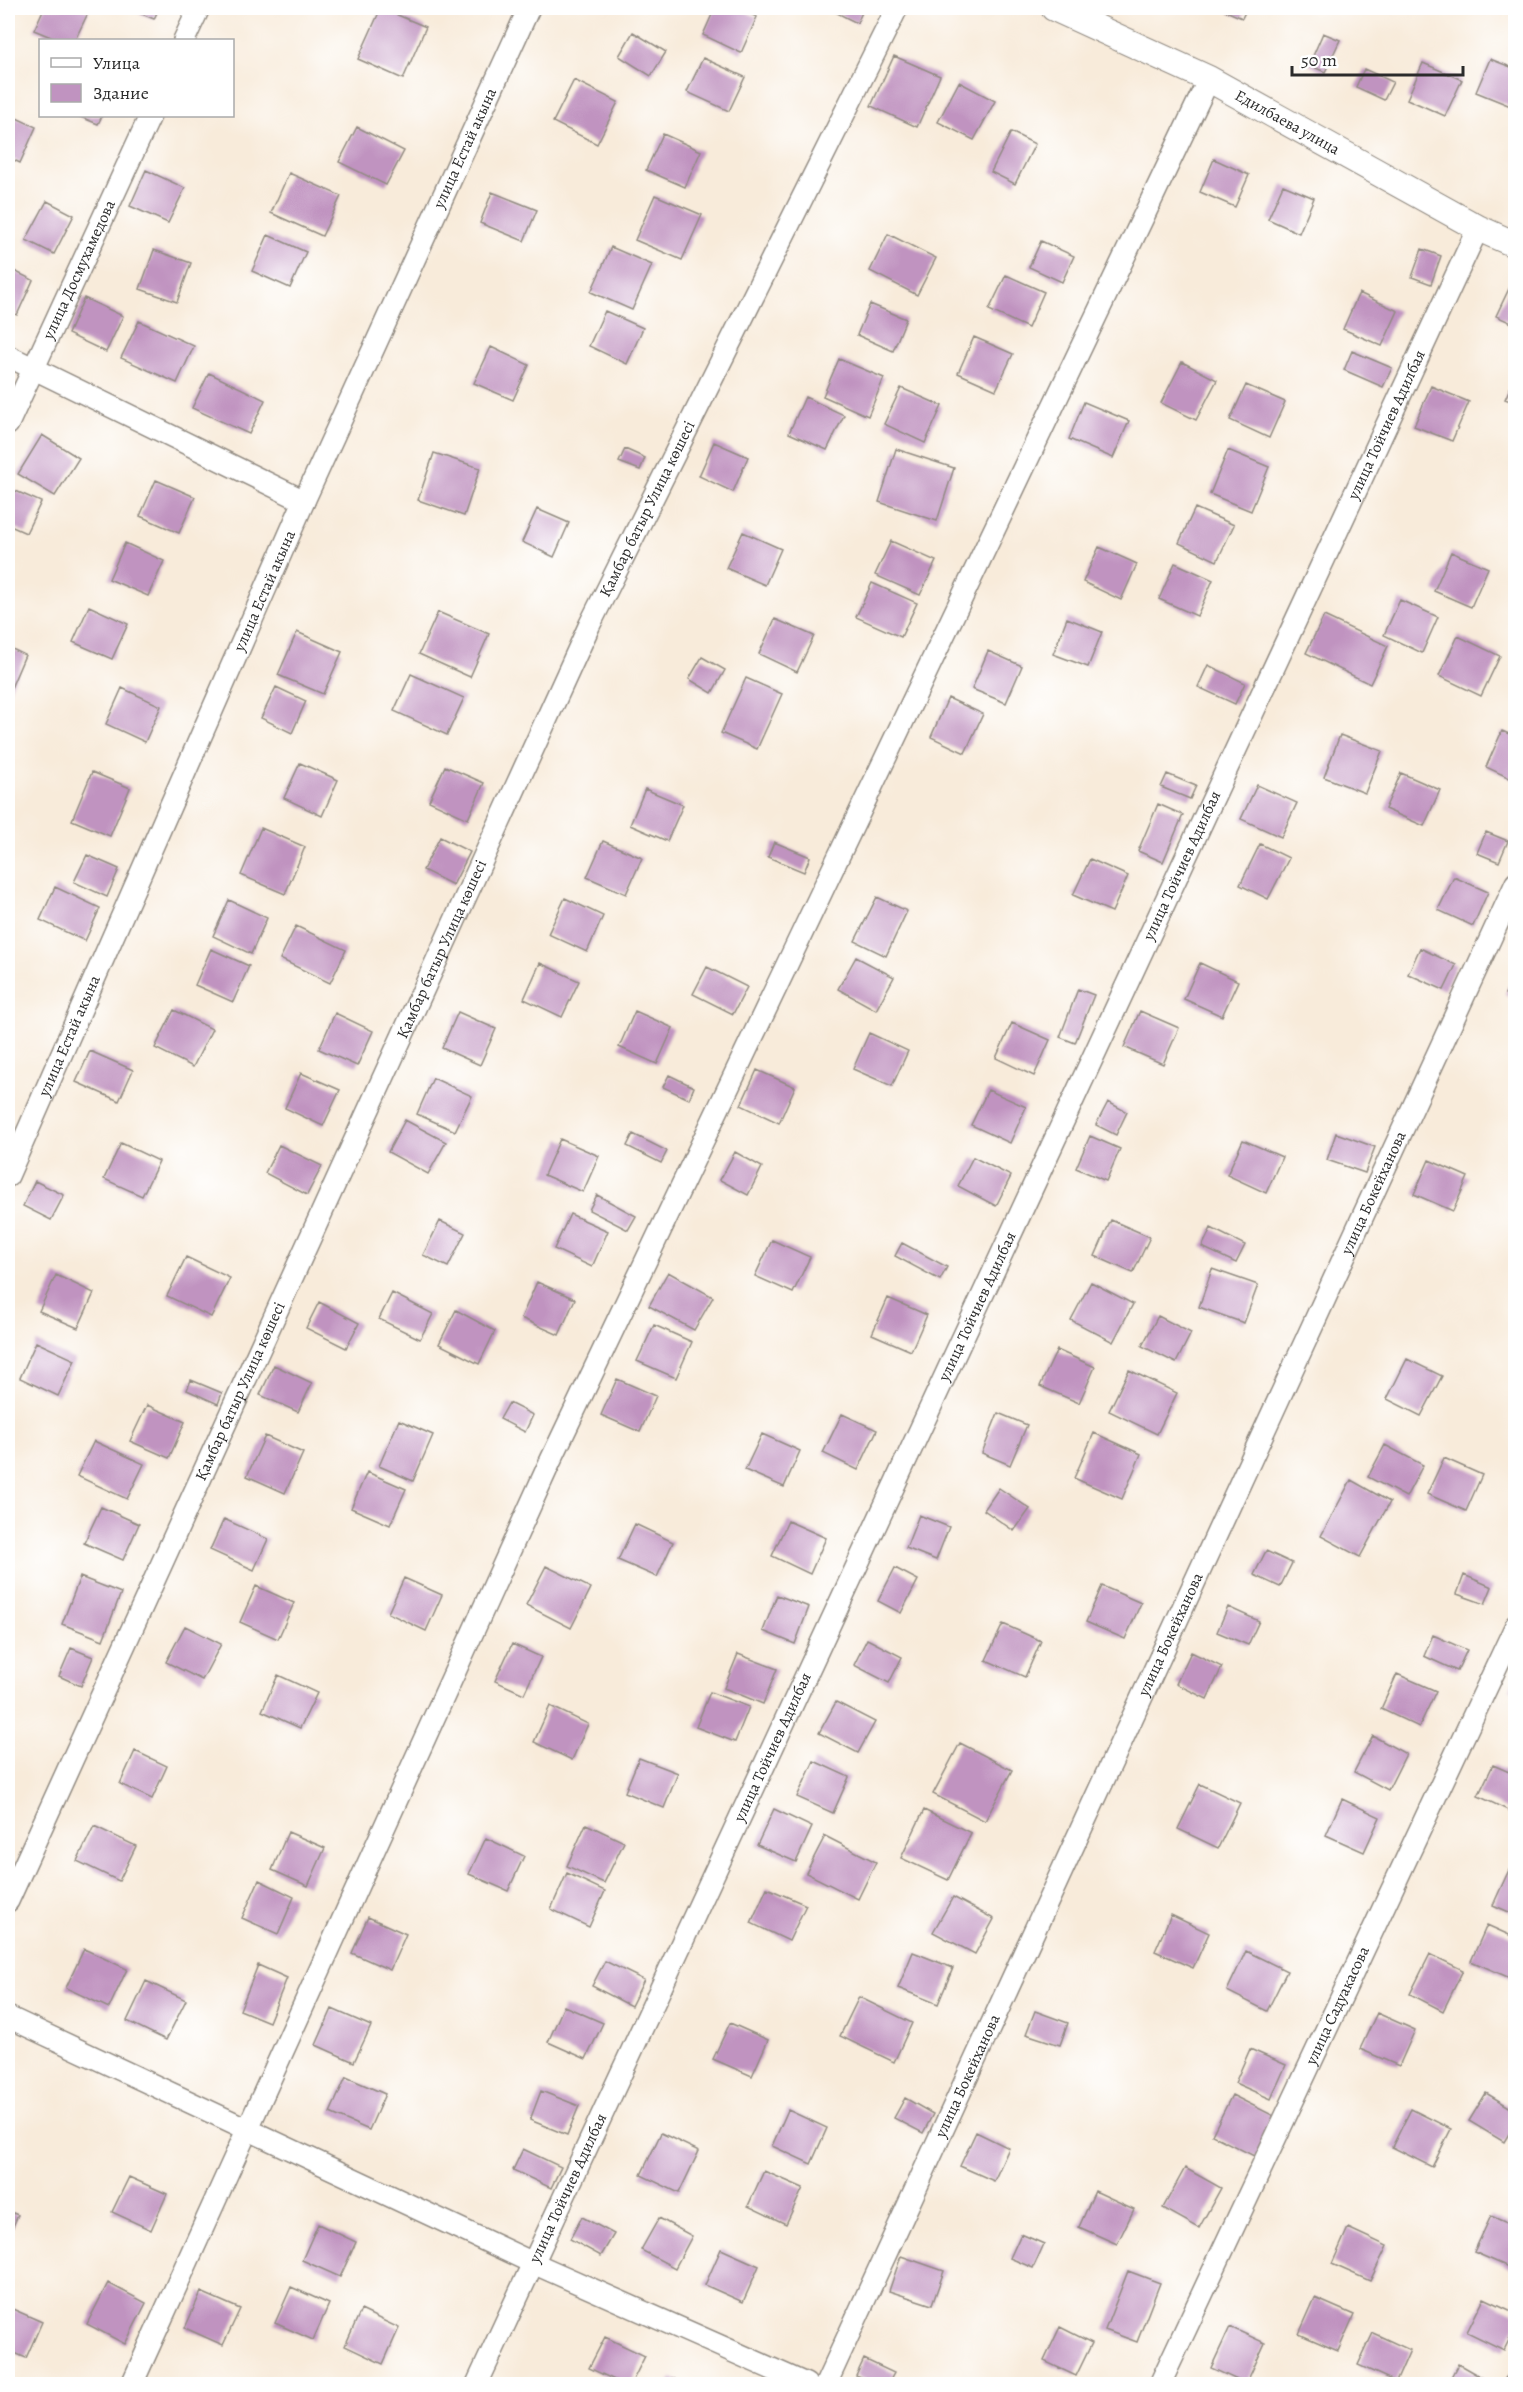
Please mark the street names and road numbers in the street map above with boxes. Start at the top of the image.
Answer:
street label: улица Естай акына [428,84,502,213]
street label: Едилбаева улица [1231,84,1344,161]
street label: улица Досмухамедова [37,196,121,344]
street label: улица Тойчиев Адилбая [1342,346,1431,504]
street label: Қамбар батыр Улица көшесі [594,417,701,601]
street label: улица Естай акына [228,526,301,656]
street label: улица Тойчиев Адилбая [1137,787,1226,945]
street label: Қамбар батыр Улица көшесі [392,856,492,1042]
street label: улица Естай акына [33,971,106,1101]
street label: улица Бокейханова [1335,1127,1412,1259]
street label: улица Тойчиев Адилбая [933,1228,1022,1386]
street label: Қамбар батыр Улица көшесі [190,1299,290,1484]
street label: улица Бокейханова [1132,1568,1209,1701]
street label: улица Тойчиев Адилбая [728,1669,817,1827]
street label: улица Садуакасова [1300,1942,1375,2069]
street label: улица Бокейханова [929,2010,1006,2142]
street label: улица Тойчиев Адилбая [523,2109,612,2267]

